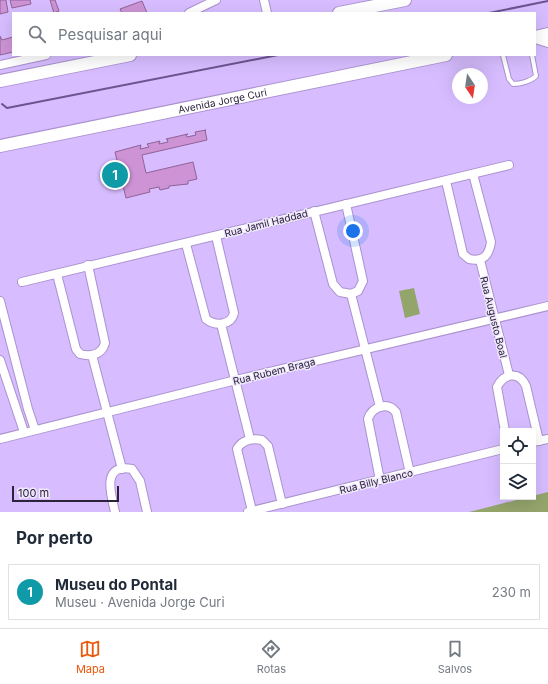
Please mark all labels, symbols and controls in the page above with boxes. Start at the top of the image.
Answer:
search box [12,12,536,56]
icon: search [26,23,48,45]
text: Pesquisar aqui [58,25,162,44]
north arrow [452,68,488,104]
street label: Avenida Jorge Curi [177,86,268,116]
pin: 1 [102,160,128,190]
street label: Rua Jamil Haddad [223,207,309,239]
your location [343,221,363,241]
street label: Rua Augusto Boal [478,275,510,359]
street label: Rua Rubem Braga [232,355,316,387]
map controls [500,428,536,500]
button: locate [500,428,536,464]
button: layers [500,464,536,500]
street label: Rua Billy Blanco [338,466,414,496]
scale bar [12,484,119,503]
text: 100 m [18,486,49,500]
text: Por perto [16,528,93,548]
text: Museu do Pontal [55,575,177,594]
text: 1 [27,584,33,600]
text: 230 m [492,584,531,600]
text: Museu · Avenida Jorge Curi [55,594,225,610]
tab: Mapa [76,638,105,676]
tab: Rotas [257,638,286,676]
tab: Salvos [438,638,472,676]

